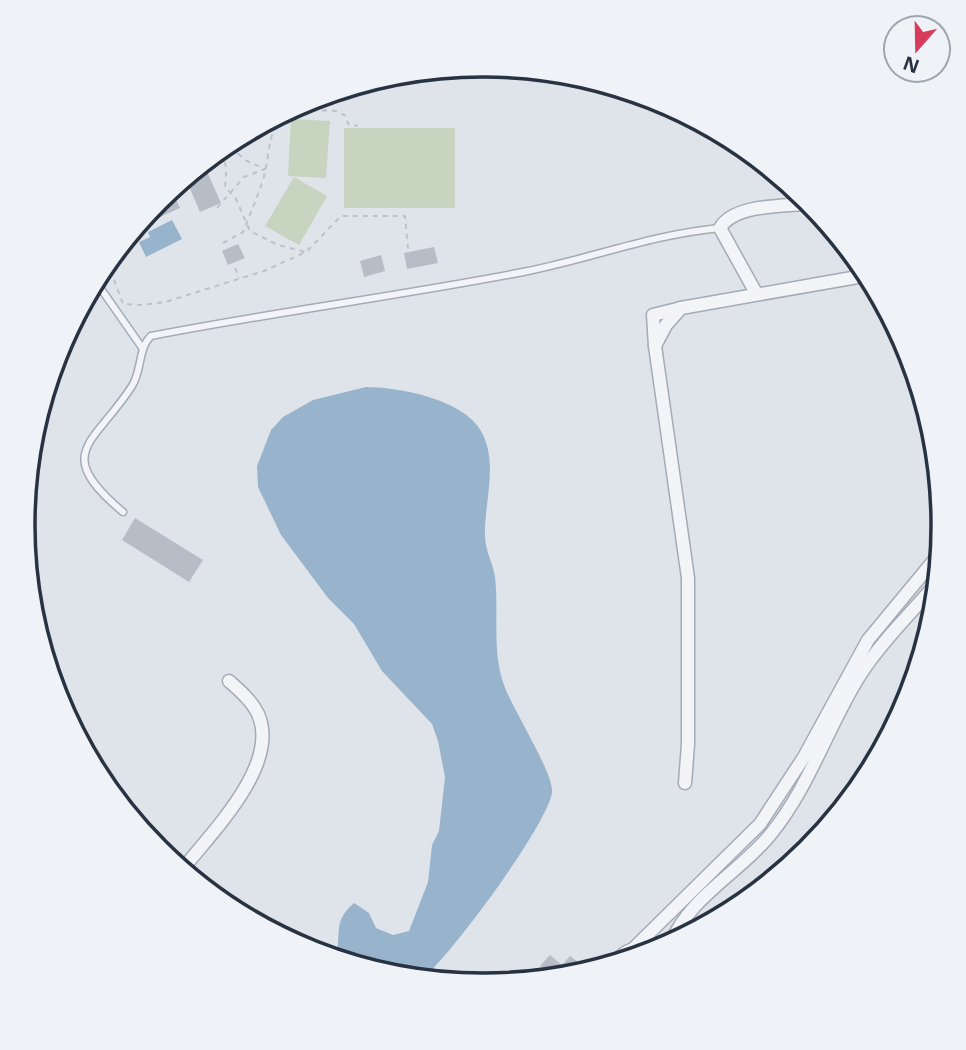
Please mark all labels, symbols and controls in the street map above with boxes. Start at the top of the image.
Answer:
north arrow [882,14,952,84]
text: N [899,50,923,80]

